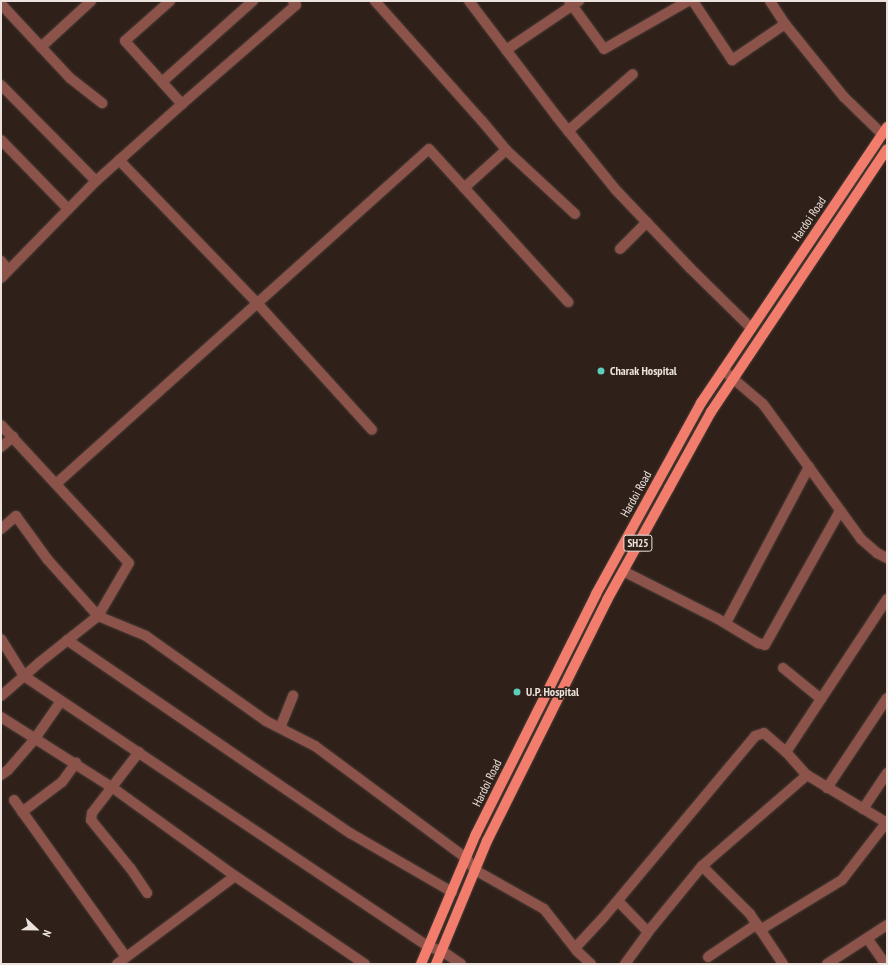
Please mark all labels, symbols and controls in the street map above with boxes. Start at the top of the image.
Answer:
street label: Hardoi Road [789,194,829,244]
place label: Charak Hospital [610,364,677,378]
marker: Charak Hospital [595,365,607,377]
street label: Hardoi Road [617,468,655,520]
road number: SH25 [623,534,653,552]
place label: U.P. Hospital [526,685,580,699]
marker: U.P. Hospital [511,686,523,698]
street label: Hardoi Road [469,757,505,809]
north arrow [16,909,56,949]
text: N [40,928,55,939]

